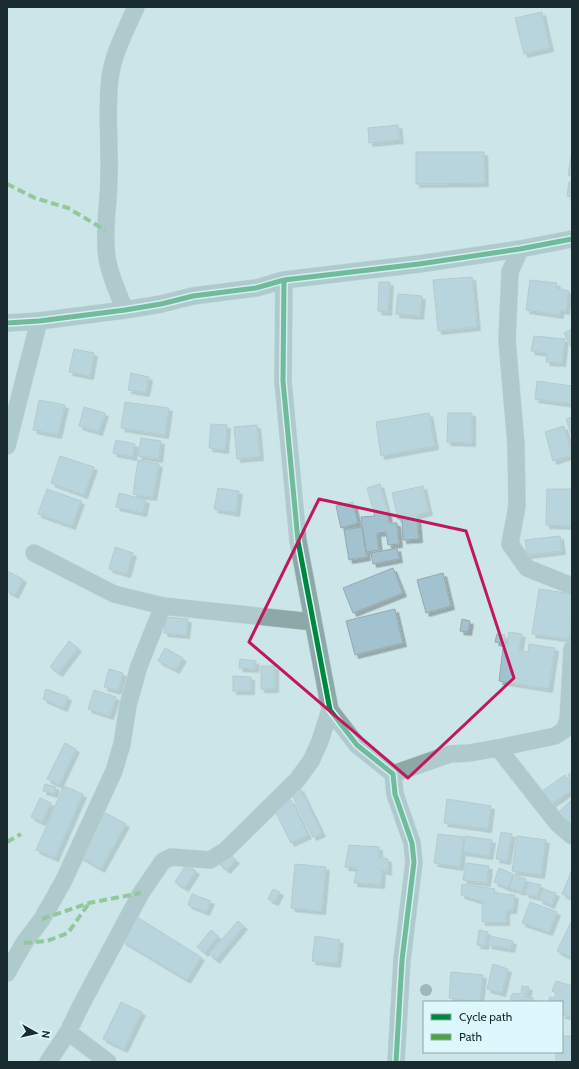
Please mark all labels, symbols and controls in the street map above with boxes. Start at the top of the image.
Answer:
legend [423,1001,563,1053]
text: Cycle path [459,1009,512,1024]
north arrow [16,1013,56,1053]
text: Path [459,1029,482,1044]
text: N [38,1030,53,1039]

